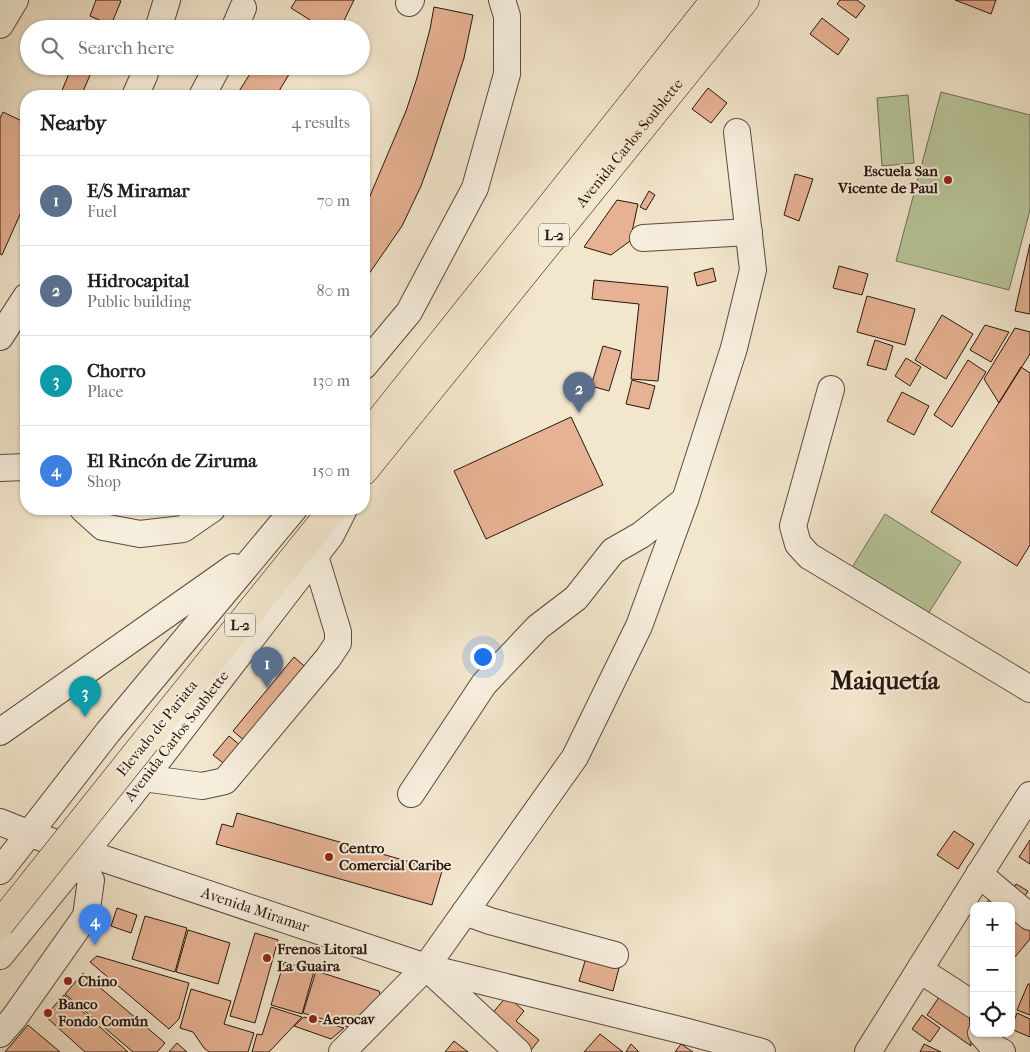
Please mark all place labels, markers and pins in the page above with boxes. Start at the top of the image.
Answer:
place label: Escuela San Vicente de Paul [837,162,939,197]
marker: Escuela San Vicente de Paul [942,174,954,186]
pin: 2 [563,372,595,413]
pin: 1 [251,647,283,688]
pin: 3 [69,676,101,717]
place label: Centro Comercial Caribe [339,839,452,874]
marker: Centro Comercial Caribe [323,851,335,863]
pin: 4 [79,904,111,945]
place label: Frenos Litoral La Guaira [276,940,368,975]
marker: Frenos Litoral La Guaira [261,952,273,964]
place label: Chino [78,972,118,990]
marker: Chino [62,975,74,987]
place label: Banco Fondo Común [57,995,149,1030]
marker: Banco Fondo Común [42,1007,54,1019]
place label: Aerocav [322,1010,376,1028]
marker: Aerocav [307,1013,319,1025]

